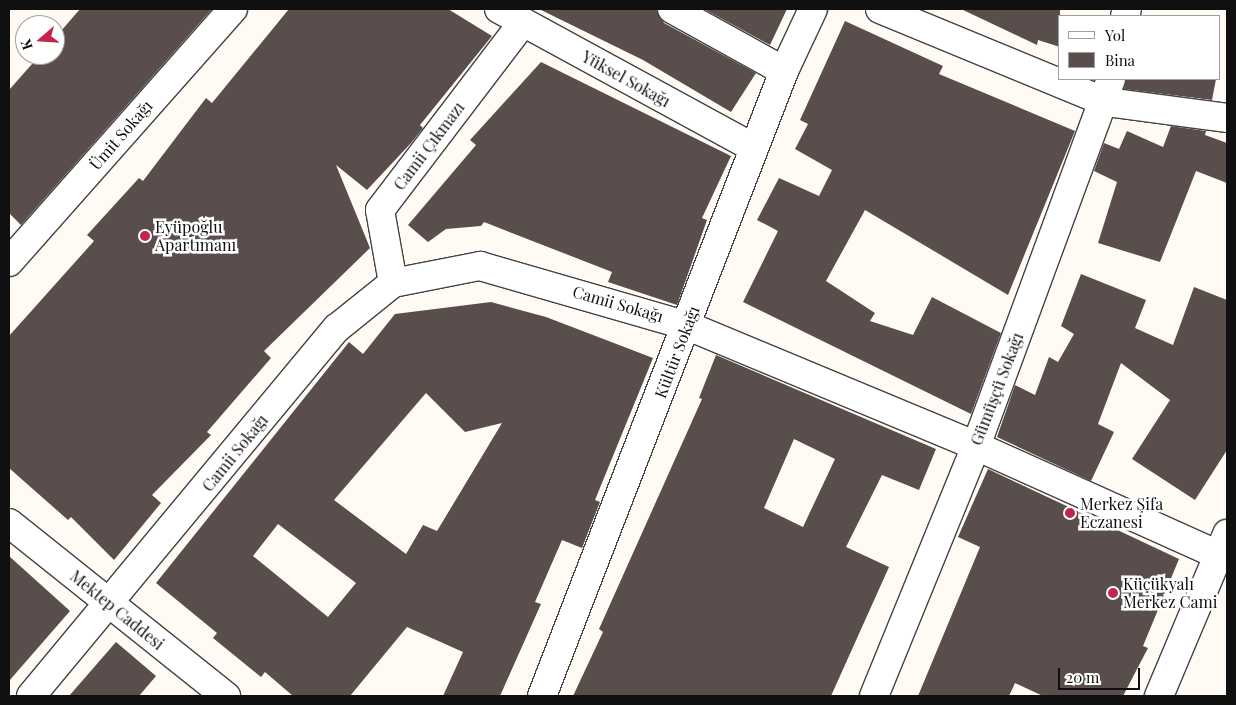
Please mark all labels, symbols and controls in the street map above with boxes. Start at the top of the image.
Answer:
north arrow [15,15,65,65]
legend [1058,15,1221,80]
text: Yol [1105,25,1125,45]
text: K [16,37,37,53]
street label: Yüksel Sokağı [579,47,673,111]
text: Bina [1105,50,1135,70]
street label: Ümit Sokağı [85,96,157,174]
street label: Camii Çıkmazı [390,98,468,194]
place label: Eyüpoğlu Apartımanı [155,217,236,255]
marker: Eyüpoğlu Apartımanı [139,230,151,242]
street label: Camii Sokağı [570,282,666,326]
street label: Kültür Sokağı [651,303,703,401]
street label: Gümüşçü Sokağı [967,330,1027,448]
street label: Camii Sokağı [198,411,272,495]
place label: Merkez Şifa Eczanesi [1080,494,1163,532]
marker: Merkez Şifa Eczanesi [1064,507,1076,519]
street label: Mektep Caddesi [66,566,168,654]
place label: Küçükyalı Merkez Cami [1123,574,1217,612]
marker: Küçükyalı Merkez Cami [1107,587,1119,599]
scale bar [1061,658,1144,690]
text: 20 m [1066,667,1099,687]

